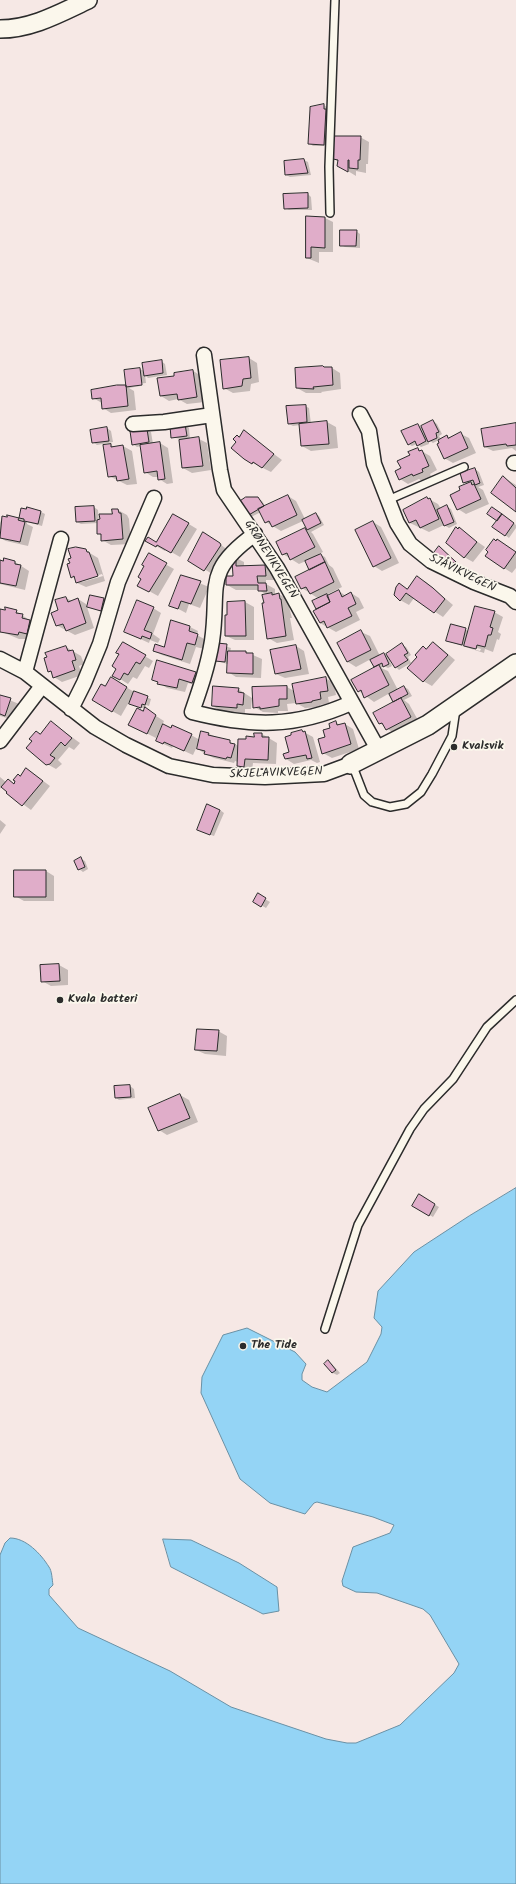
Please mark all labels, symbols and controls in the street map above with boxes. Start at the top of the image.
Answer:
street label: GRØNEVIKVEGEN [240,518,300,602]
street label: SJÅVIKVEGEN [426,552,498,596]
place label: Kvalsvik [462,740,503,754]
marker: Kvalsvik [449,742,459,752]
street label: SKJELAVIKVEGEN [229,765,323,783]
place label: Kvala batteri [68,993,137,1007]
marker: Kvala batteri [55,995,65,1005]
place label: The Tide [251,1339,297,1353]
marker: The Tide [238,1341,248,1351]

